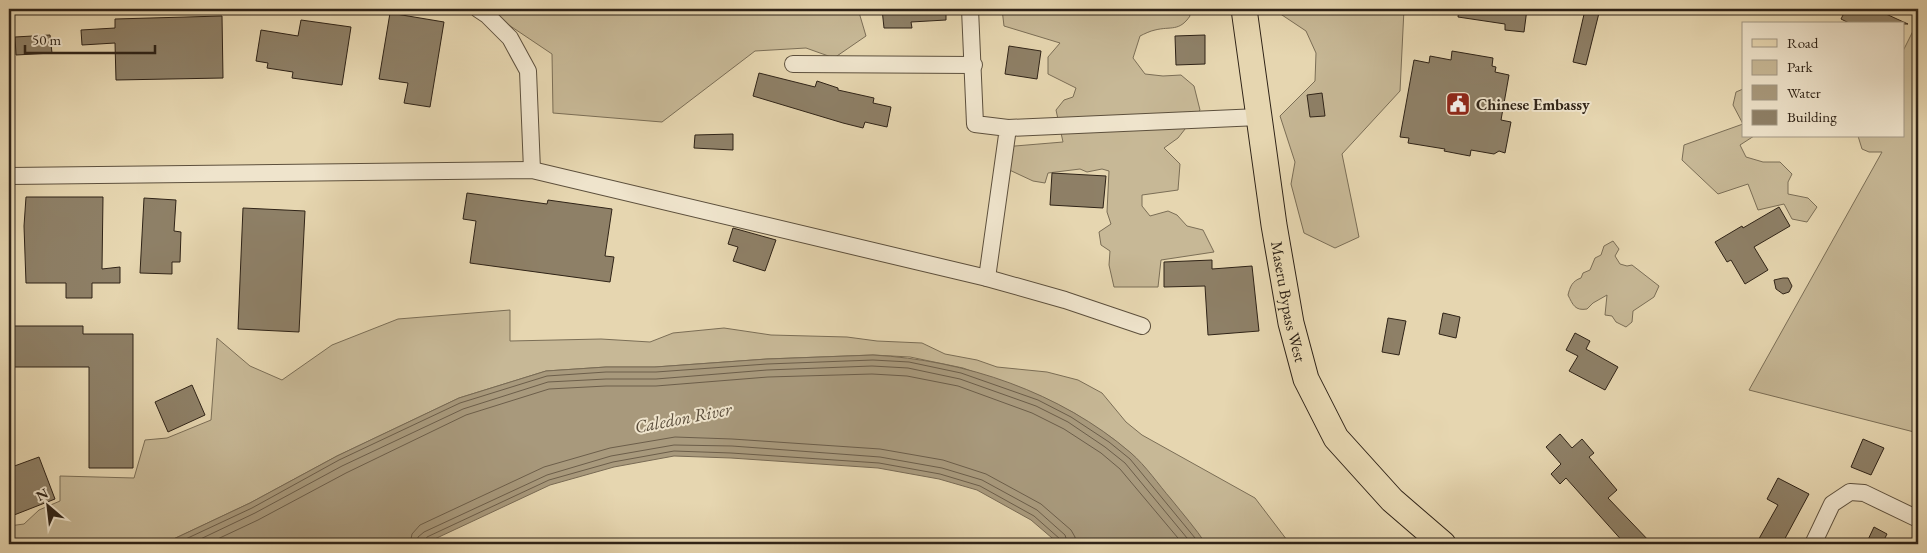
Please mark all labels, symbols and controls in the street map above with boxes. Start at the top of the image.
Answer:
scale bar [25,22,155,54]
legend [1742,22,1904,138]
text: 50 m [32,30,61,49]
text: Road [1787,33,1819,52]
text: Park [1787,57,1814,76]
text: Water [1787,83,1821,102]
public building icon: Chinese Embassy [1445,91,1471,117]
place label: Chinese Embassy [1476,94,1590,115]
text: Building [1787,107,1837,126]
street label: Maseru Bypass West [1266,240,1311,364]
water label: Caledon River [632,397,735,438]
north arrow [22,480,72,530]
text: N [33,484,52,505]

